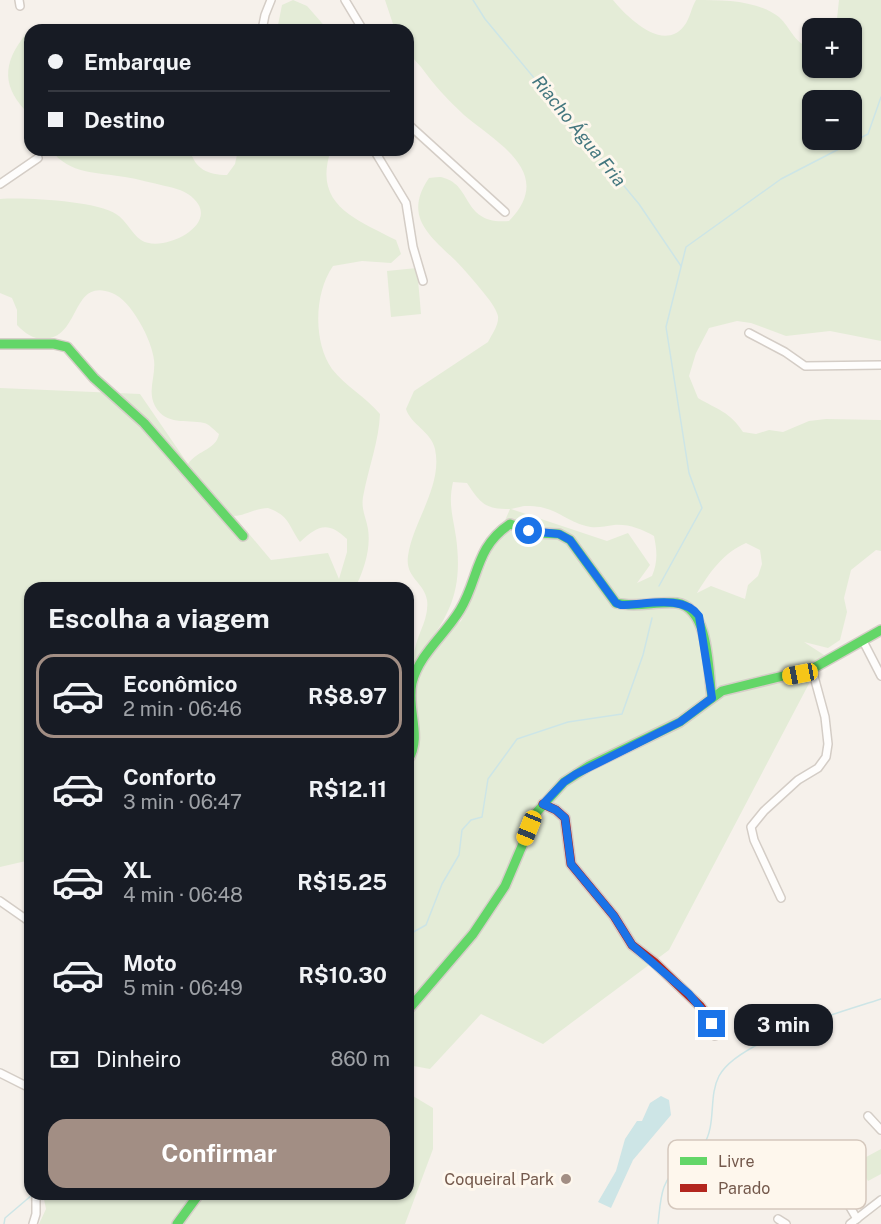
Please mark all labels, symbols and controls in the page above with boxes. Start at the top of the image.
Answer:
map controls [802,18,862,150]
button: + [802,18,862,78]
text: Embarque [84,49,191,75]
water label: Riacho Água Fria [528,70,631,190]
button: − [802,90,862,150]
text: Destino [84,107,165,133]
route start [515,517,542,544]
text: Escolha a viagem [48,602,270,634]
car [781,662,819,686]
icon: car [51,669,105,723]
text: Econômico [123,671,238,697]
text: R$8.97 [308,683,387,709]
text: 2 min · 06:46 [123,697,242,721]
icon: car [51,762,105,816]
text: Conforto [123,764,216,790]
text: R$12.11 [309,776,387,802]
text: 3 min · 06:47 [123,790,242,814]
car [514,808,544,848]
icon: car [51,855,105,909]
text: XL [123,857,151,883]
text: R$15.25 [297,869,387,895]
text: 4 min · 06:48 [123,883,243,907]
icon: car [51,948,105,1002]
text: Moto [123,950,177,976]
text: R$10.30 [298,962,387,988]
text: 5 min · 06:49 [123,976,243,1000]
callout: 3 min [733,1003,832,1045]
route end [698,1010,725,1037]
text: 3 min [757,1013,810,1037]
icon: cash [48,1043,81,1076]
text: Dinheiro [96,1046,181,1072]
text: 860 m [330,1047,390,1071]
button: Confirmar [48,1119,390,1188]
legend [668,1140,866,1209]
text: Livre [718,1152,754,1171]
place label: Coqueiral Park [444,1170,554,1189]
marker: Coqueiral Park [559,1172,573,1186]
text: Parado [718,1179,770,1198]

